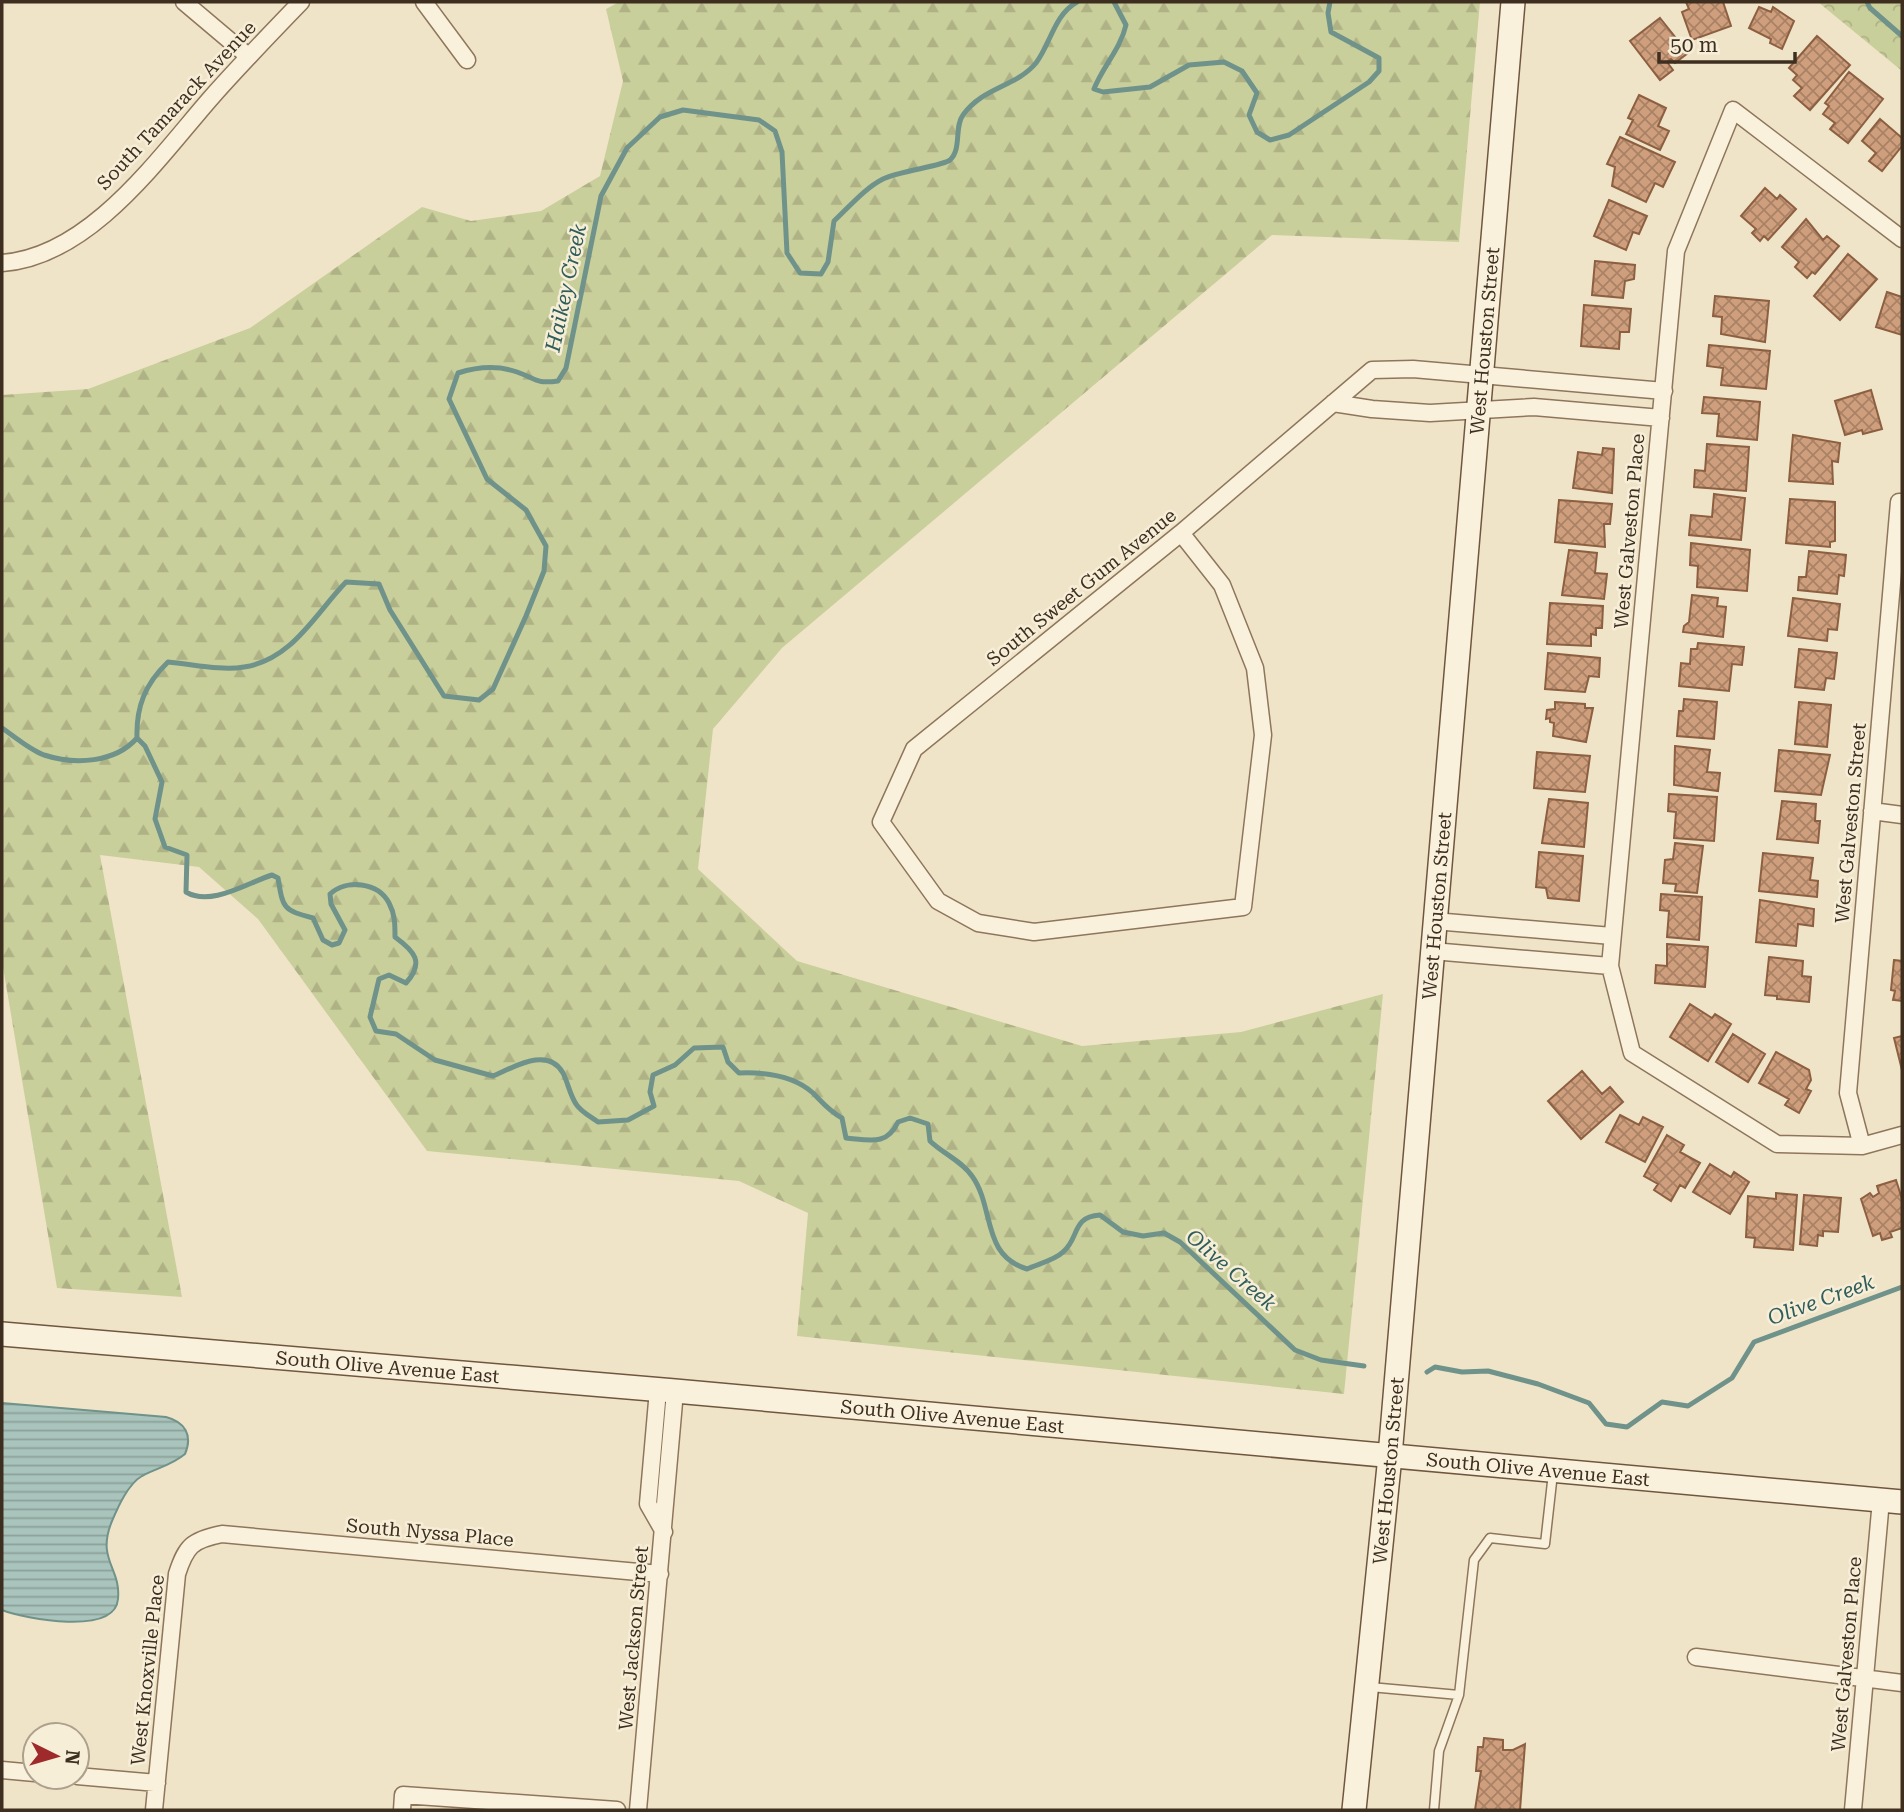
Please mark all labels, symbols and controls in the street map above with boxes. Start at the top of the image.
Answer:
street label: South Tamarack Avenue [92,16,261,195]
scale bar [1659,21,1796,65]
text: 50 m [1670,33,1718,57]
water label: Haikey Creek [541,221,591,355]
street label: West Houston Street [1465,246,1504,436]
street label: West Galveston Place [1610,432,1649,630]
street label: South Sweet Gum Avenue [982,504,1181,671]
street label: West Galveston Street [1830,722,1871,924]
street label: West Houston Street [1418,811,1456,1001]
water label: Olive Creek [1181,1224,1281,1316]
water label: Olive Creek [1765,1269,1878,1330]
street label: South Olive Avenue East [275,1346,500,1388]
street label: West Houston Street [1368,1376,1409,1566]
street label: South Olive Avenue East [840,1395,1065,1438]
street label: South Olive Avenue East [1425,1448,1651,1491]
street label: South Nyssa Place [345,1514,515,1551]
street label: West Jackson Street [614,1545,653,1731]
street label: West Galveston Place [1827,1555,1866,1753]
street label: West Knoxville Place [126,1573,169,1767]
north arrow [21,1721,91,1791]
text: N [60,1749,85,1766]

